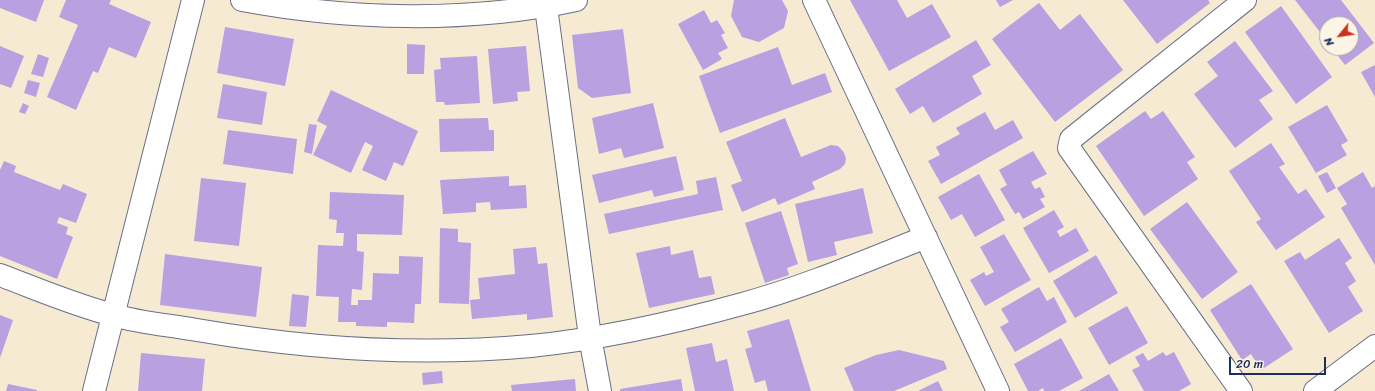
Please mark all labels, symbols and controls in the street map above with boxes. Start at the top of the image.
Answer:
north arrow [1319,16,1359,56]
text: N [1319,34,1339,50]
scale bar [1231,349,1328,375]
text: 20 m [1236,353,1263,375]

